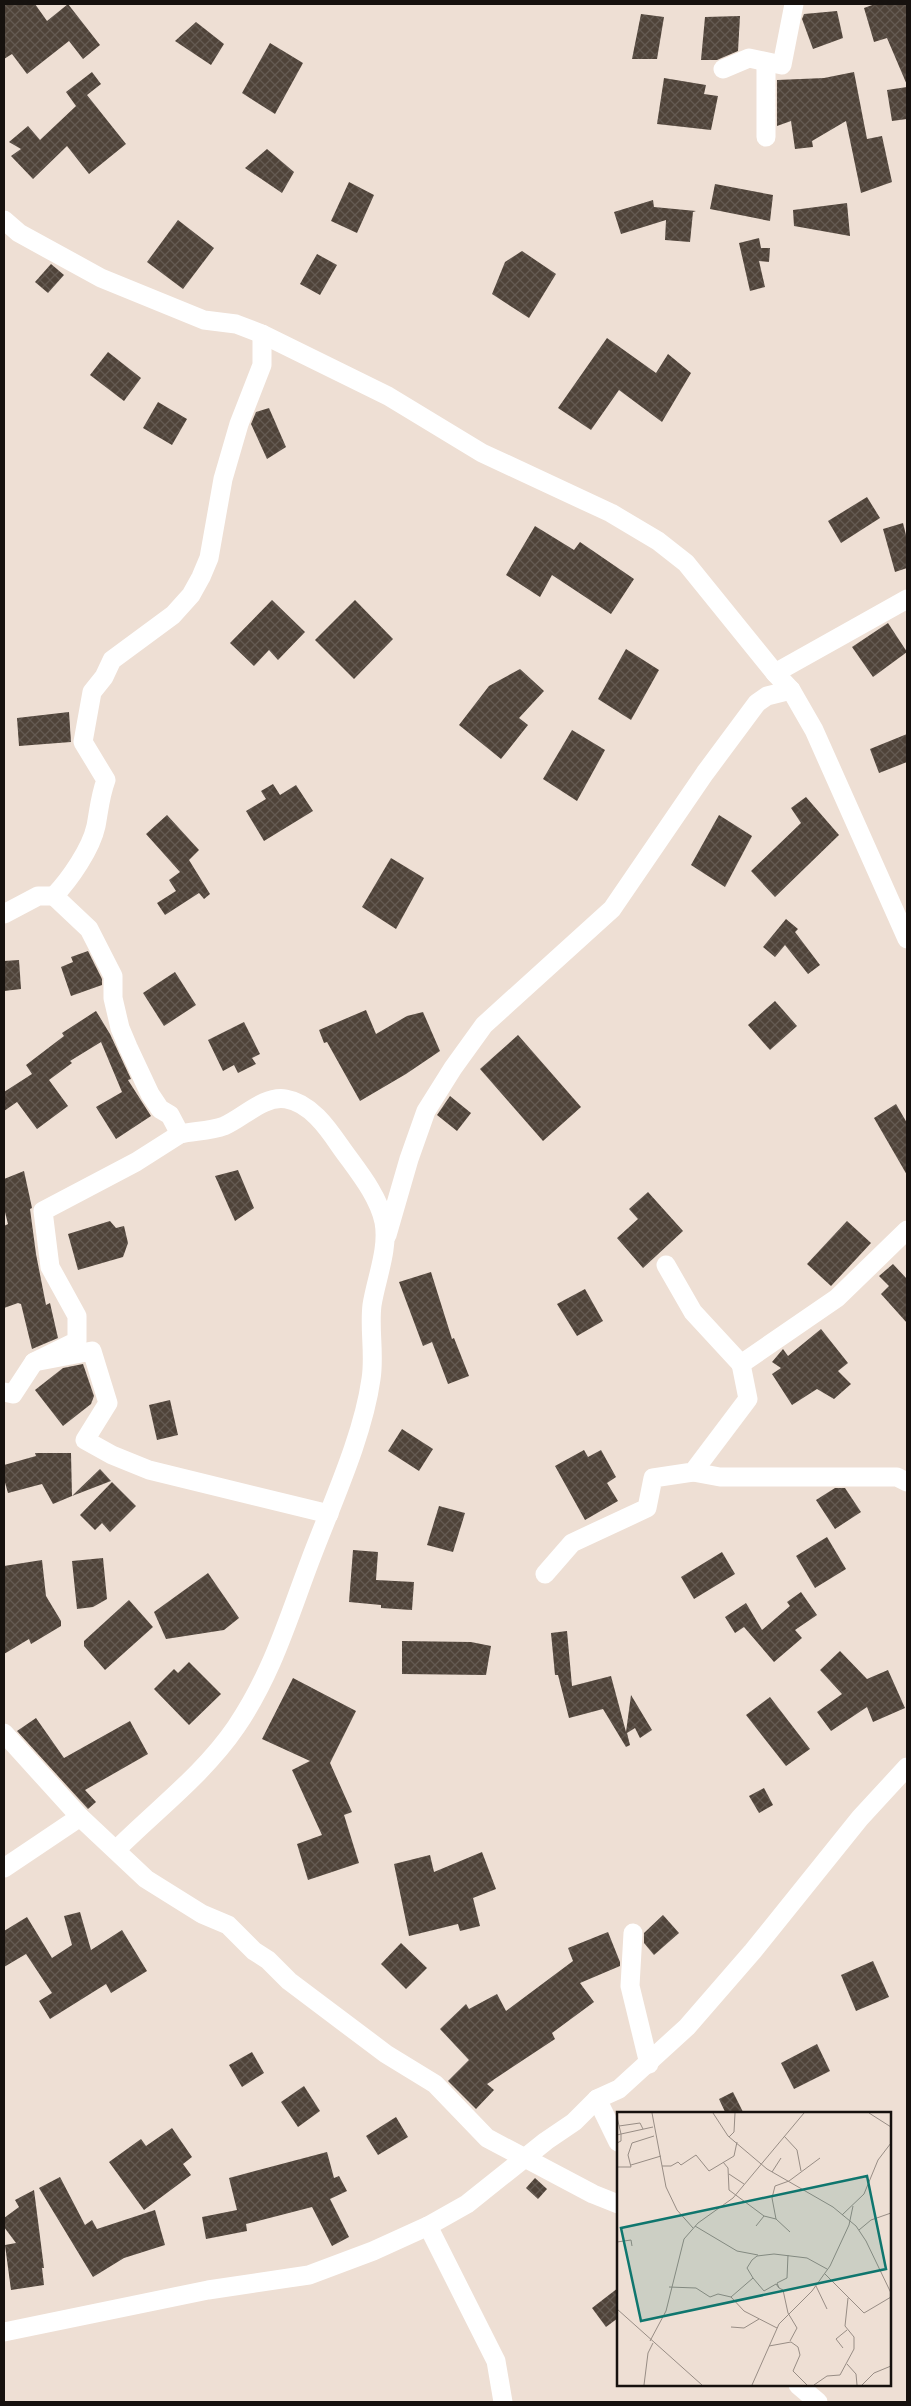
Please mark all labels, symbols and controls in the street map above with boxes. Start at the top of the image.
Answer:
inset map [617,2112,891,2386]

